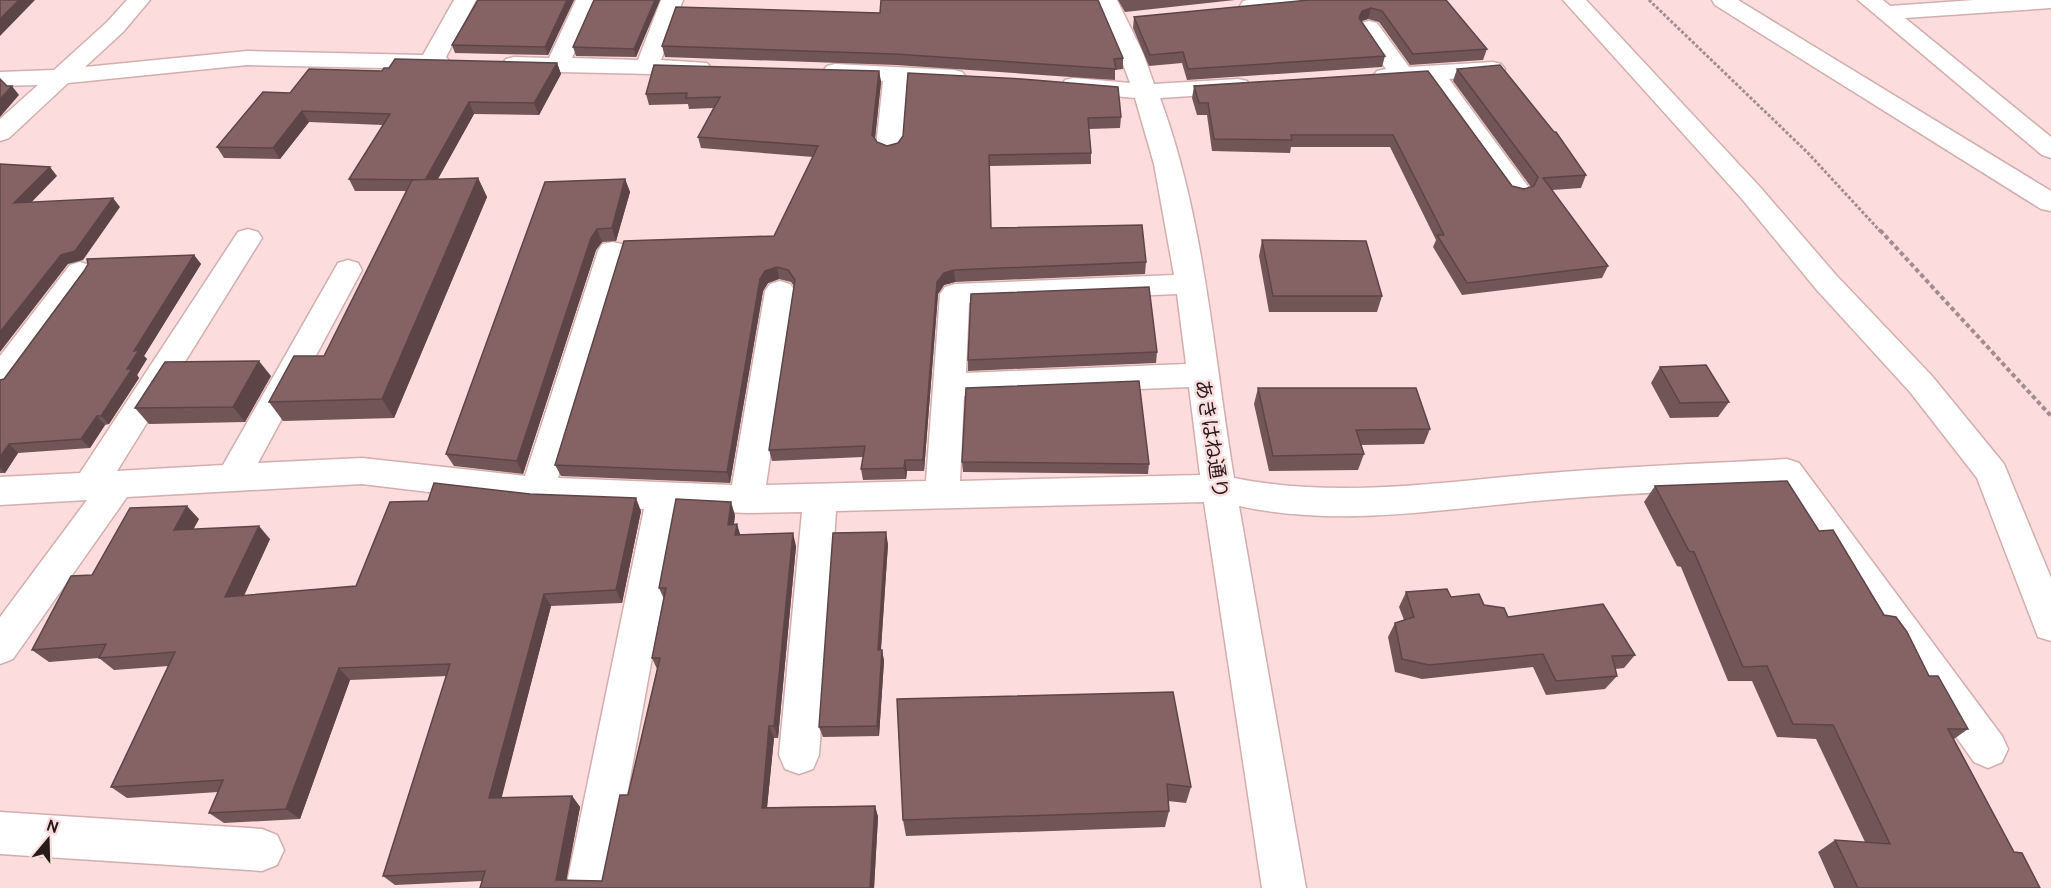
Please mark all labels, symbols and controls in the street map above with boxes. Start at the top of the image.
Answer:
street label: あきはね通り [1191,378,1233,500]
north arrow [18,810,78,870]
text: N [44,815,61,837]

